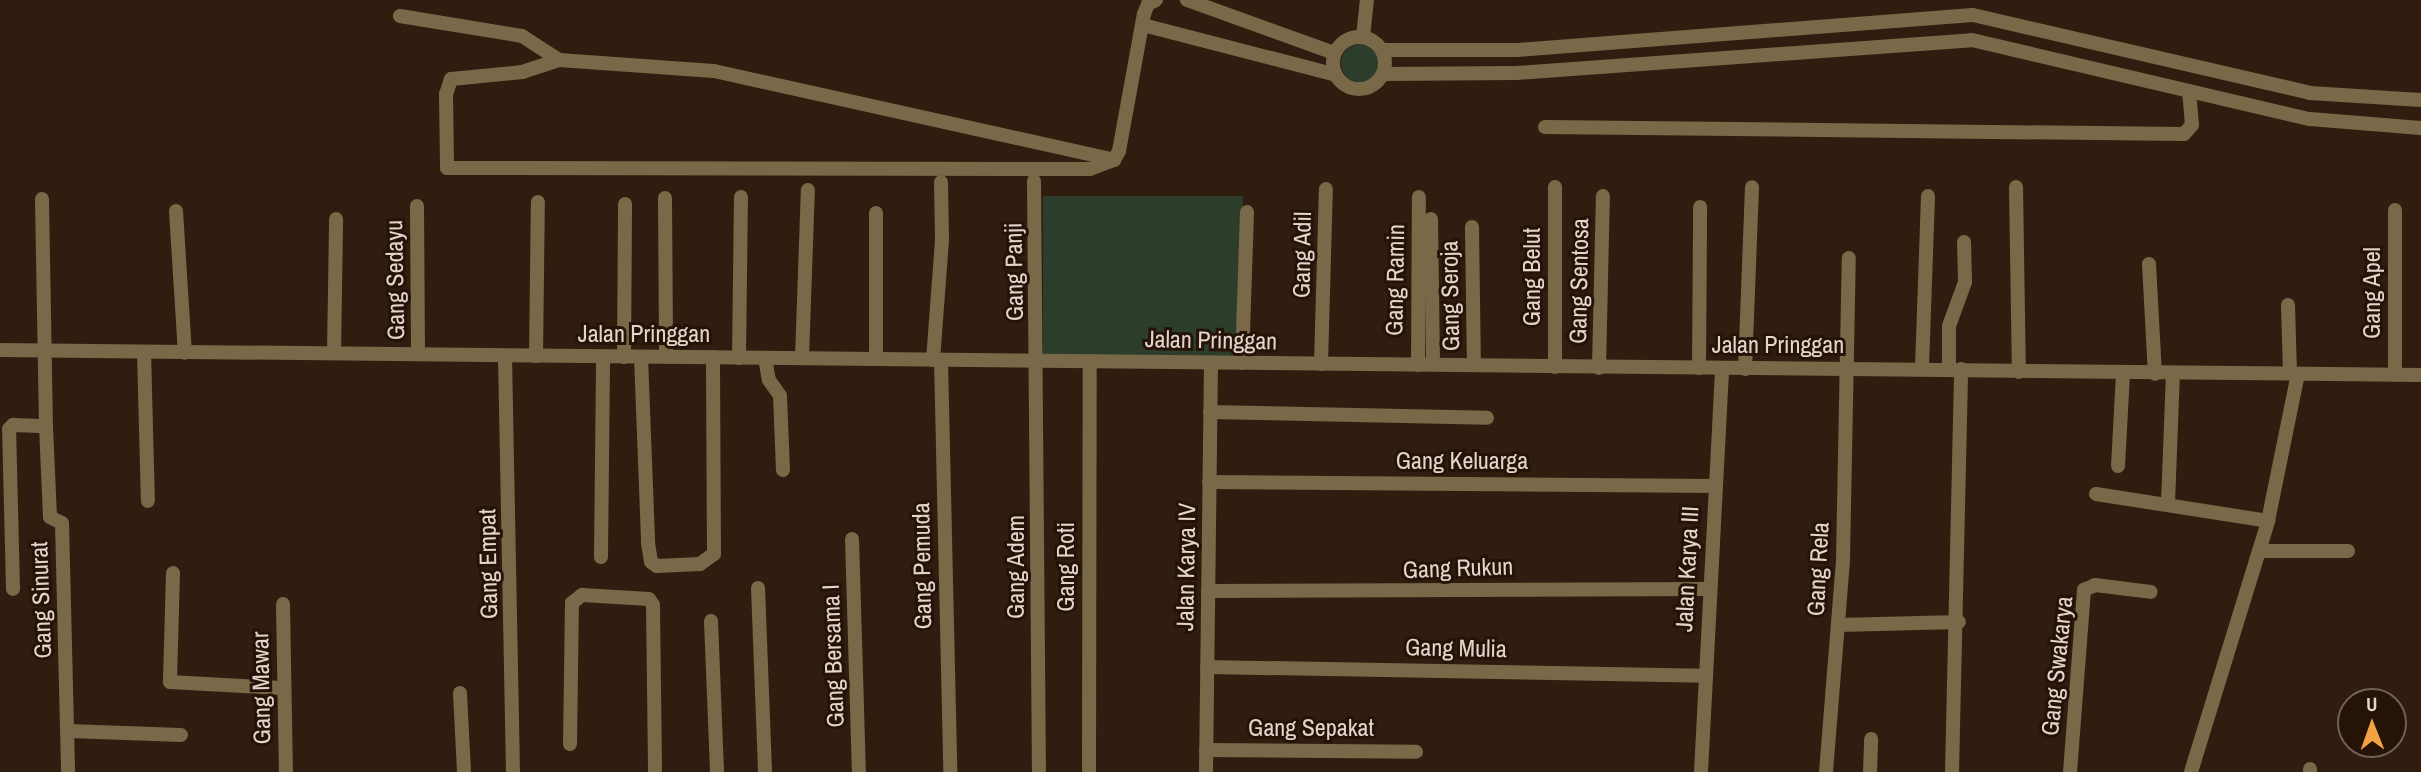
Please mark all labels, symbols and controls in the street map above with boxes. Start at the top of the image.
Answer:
street label: Gang Adil [1287,211,1317,299]
street label: Gang Sentosa [1564,218,1594,344]
street label: Gang Sedayu [380,220,410,340]
street label: Gang Panji [999,223,1029,321]
street label: Gang Ramin [1380,224,1410,336]
street label: Gang Belut [1518,228,1546,326]
street label: Gang Seroja [1435,241,1465,351]
street label: Gang Apel [2358,247,2386,339]
street label: Jalan Pringgan [578,320,710,348]
street label: Jalan Pringgan [1145,324,1277,356]
street label: Jalan Pringgan [1712,331,1844,359]
street label: Gang Keluarga [1396,447,1528,475]
street label: Gang Pemuda [906,502,938,630]
street label: Jalan Karya IV [1170,503,1202,631]
street label: Jalan Karya III [1669,505,1705,633]
street label: Gang Empat [473,509,503,619]
street label: Gang Adem [1002,514,1030,620]
street label: Gang Rela [1801,521,1835,617]
street label: Gang Roti [1052,522,1080,612]
street label: Gang Sinurat [25,541,57,659]
street label: Gang Rukun [1402,552,1514,584]
street label: Gang Bersama I [816,584,850,728]
street label: Gang Swakarya [2035,595,2079,737]
street label: Gang Mawar [246,631,276,745]
street label: Gang Mulia [1405,633,1507,663]
north arrow [2337,688,2407,758]
text: U [2366,691,2378,717]
street label: Gang Sepakat [1248,714,1374,742]

